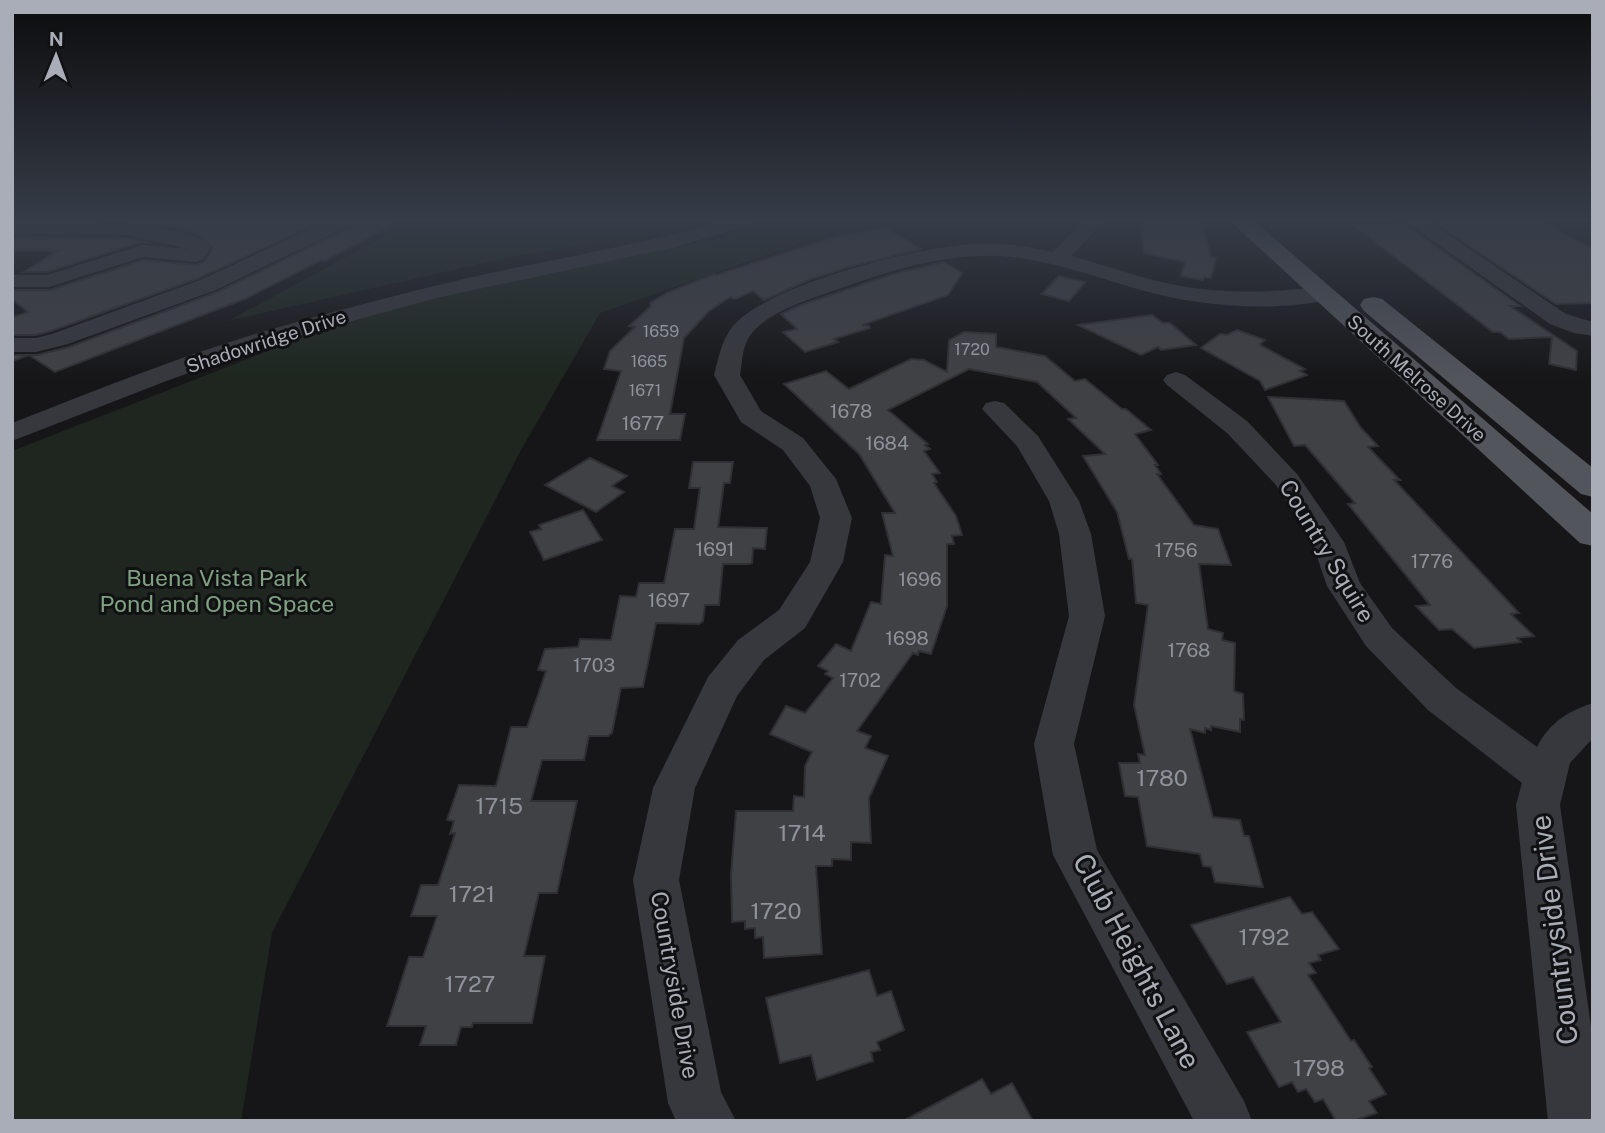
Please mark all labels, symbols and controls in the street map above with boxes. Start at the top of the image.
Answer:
north arrow [21,21,91,91]
text: N [49,28,64,50]
street label: Shadowridge Drive [183,305,349,377]
street label: South Melrose Drive [1343,310,1491,446]
house number: 1659 [643,322,679,341]
house number: 1720 [954,340,990,359]
house number: 1665 [631,352,667,371]
house number: 1671 [629,381,661,400]
house number: 1678 [830,400,872,422]
house number: 1677 [622,412,664,434]
house number: 1684 [865,432,909,454]
street label: Country Squire [1274,475,1381,627]
house number: 1691 [695,538,735,560]
house number: 1756 [1154,539,1198,561]
house number: 1776 [1411,550,1453,572]
park label: Buena Vista Park Pond and Open Space [100,564,334,617]
house number: 1696 [898,568,942,590]
house number: 1697 [648,589,690,611]
house number: 1698 [885,627,929,649]
house number: 1768 [1168,639,1210,661]
house number: 1703 [573,654,615,676]
house number: 1702 [839,669,881,691]
house number: 1780 [1136,764,1188,791]
house number: 1715 [475,792,523,819]
street label: Countryside Drive [1523,813,1584,1047]
house number: 1714 [778,819,826,846]
street label: Club Heights Lane [1067,848,1208,1074]
house number: 1721 [449,880,495,907]
street label: Countryside Drive [646,889,705,1081]
house number: 1720 [750,897,802,924]
house number: 1792 [1239,923,1289,950]
house number: 1727 [445,970,495,997]
house number: 1798 [1293,1054,1345,1081]

